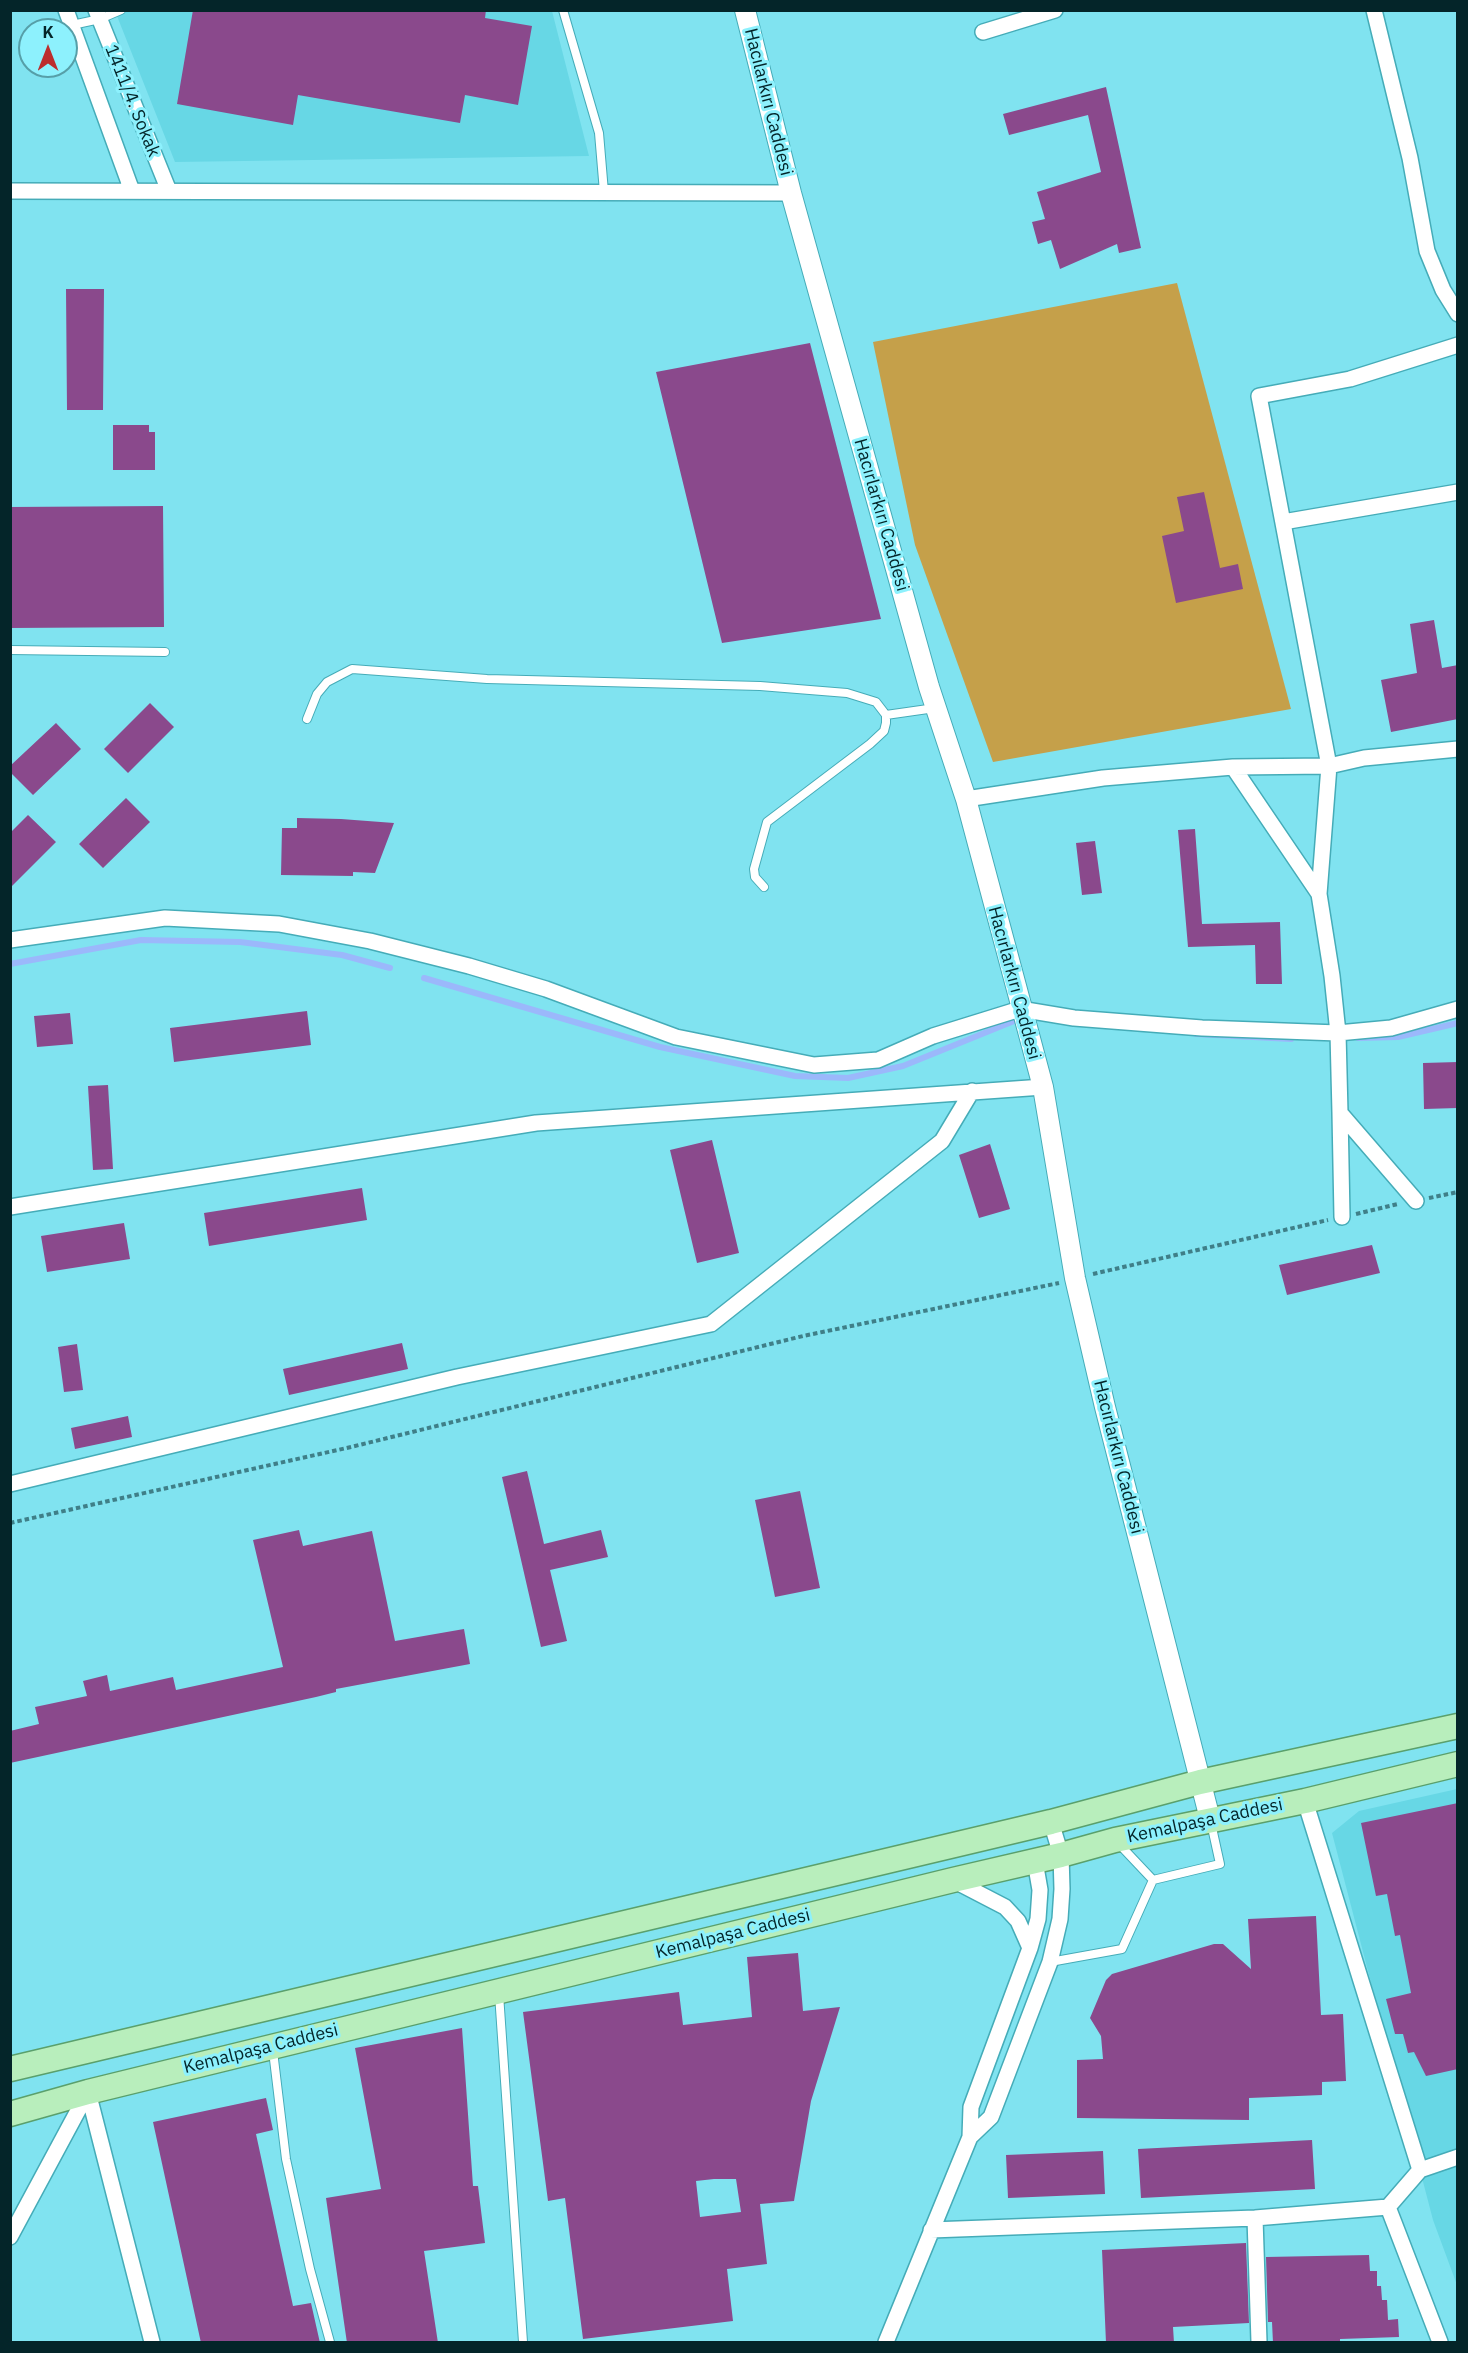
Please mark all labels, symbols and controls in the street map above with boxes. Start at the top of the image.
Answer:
north arrow [18,18,78,78]
text: K [42,22,54,42]
street label: Hacılarkırı Caddesi [739,26,797,178]
street label: 1411/4. Sokak [100,42,164,160]
street label: Hacırlarkırı Caddesi [849,436,913,594]
street label: Hacırlarkırı Caddesi [983,904,1045,1062]
street label: Hacırlarkırı Caddesi [1088,1378,1148,1536]
street label: Kemalpaşa Caddesi [1125,1794,1285,1848]
street label: Kemalpaşa Caddesi [653,1904,813,1964]
street label: Kemalpaşa Caddesi [181,2019,341,2079]

